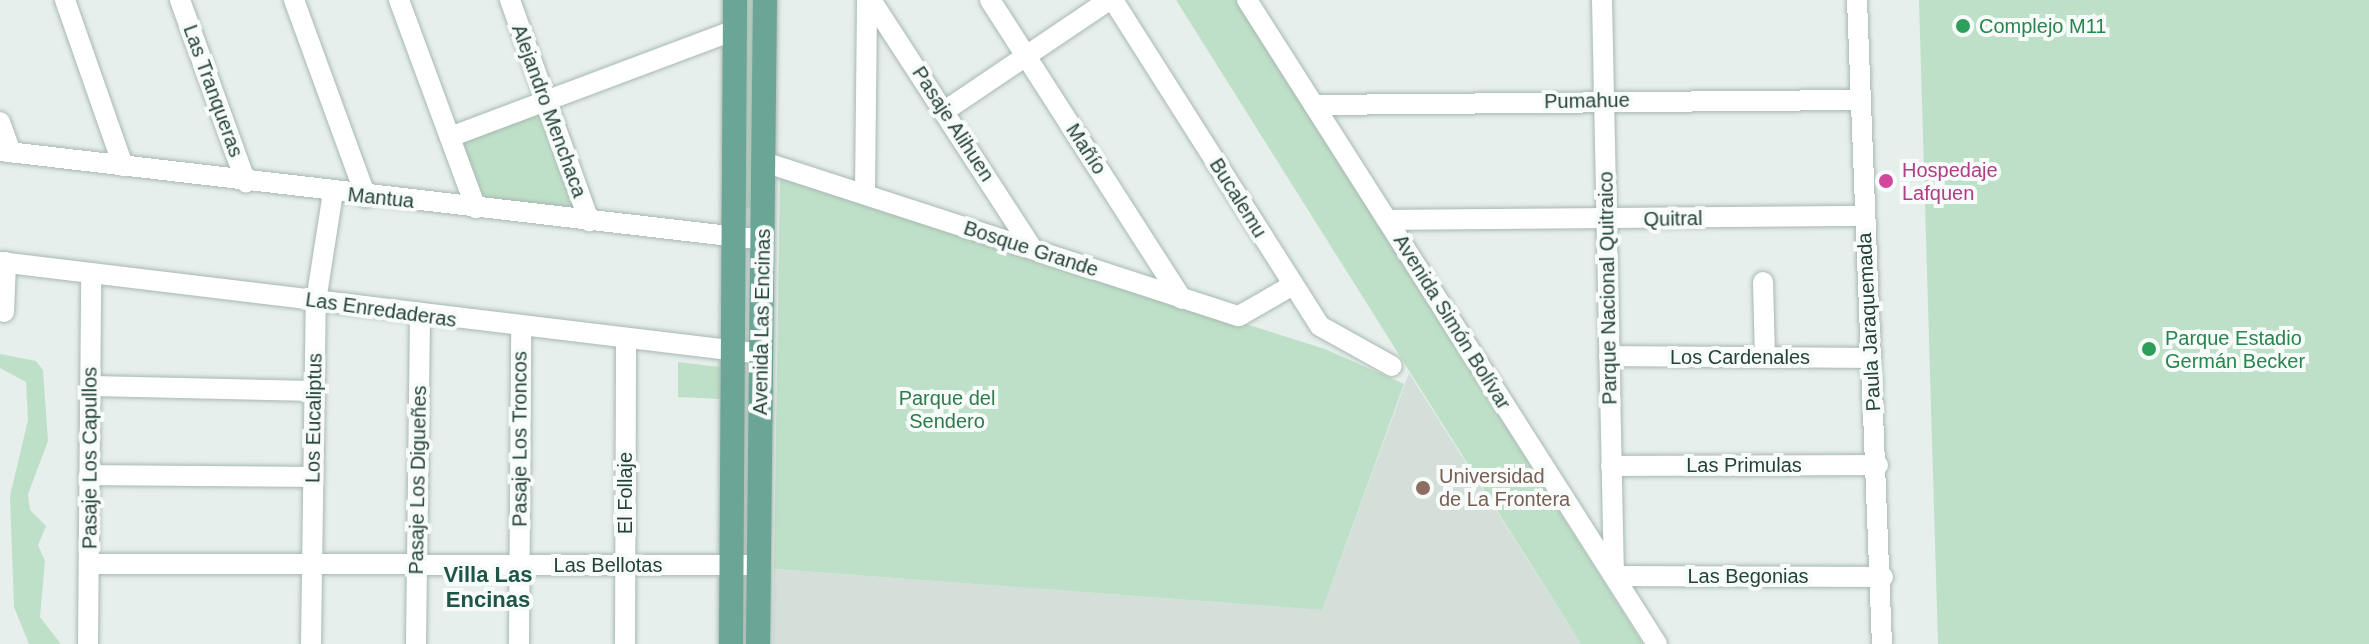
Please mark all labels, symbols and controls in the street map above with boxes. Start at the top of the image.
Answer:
place label: Complejo M11 [1979,14,2106,38]
marker: Complejo M11 [1954,17,1972,35]
street label: Las Tranqueras [178,21,248,161]
street label: Alejandro Menchaca [507,21,591,201]
street label: Pasaje Alihuen [907,62,999,186]
street label: Pumahue [1544,88,1630,114]
street label: Mañío [1061,119,1111,179]
street label: Bucalemu [1204,154,1272,242]
place label: Hospedaje Lafquen [1902,158,1998,205]
street label: Parque Nacional Quitraico [1594,171,1622,405]
marker: Hospedaje Lafquen [1877,172,1895,190]
street label: Mantua [347,183,415,213]
street label: Quitral [1643,206,1703,232]
street label: Bosque Grande [961,216,1101,282]
street label: Avenida Las Encinas [748,229,776,415]
street label: Avenida Simón Bolívar [1388,230,1516,414]
street label: Paula Jaraquemada [1852,232,1886,412]
street label: Las Enredaderas [304,288,458,332]
place label: Parque Estadio Germán Becker [2165,326,2305,373]
marker: Parque Estadio Germán Becker [2140,340,2158,358]
street label: Los Cardenales [1670,345,1810,369]
street label: Pasaje Los Troncos [508,351,532,527]
street label: Los Eucaliptus [301,353,327,483]
street label: Pasaje Los Capullos [78,367,102,549]
street label: Pasaje Los Digueñes [404,385,432,575]
park label: Parque del Sendero [899,387,995,434]
street label: El Follaje [613,452,637,534]
street label: Las Primulas [1686,453,1802,477]
place label: Universidad de La Frontera [1439,464,1570,511]
marker: Universidad de La Frontera [1414,479,1432,497]
street label: Las Bellotas [554,553,662,577]
district label: Villa Las Encinas [444,561,532,612]
street label: Las Begonias [1687,564,1809,588]

